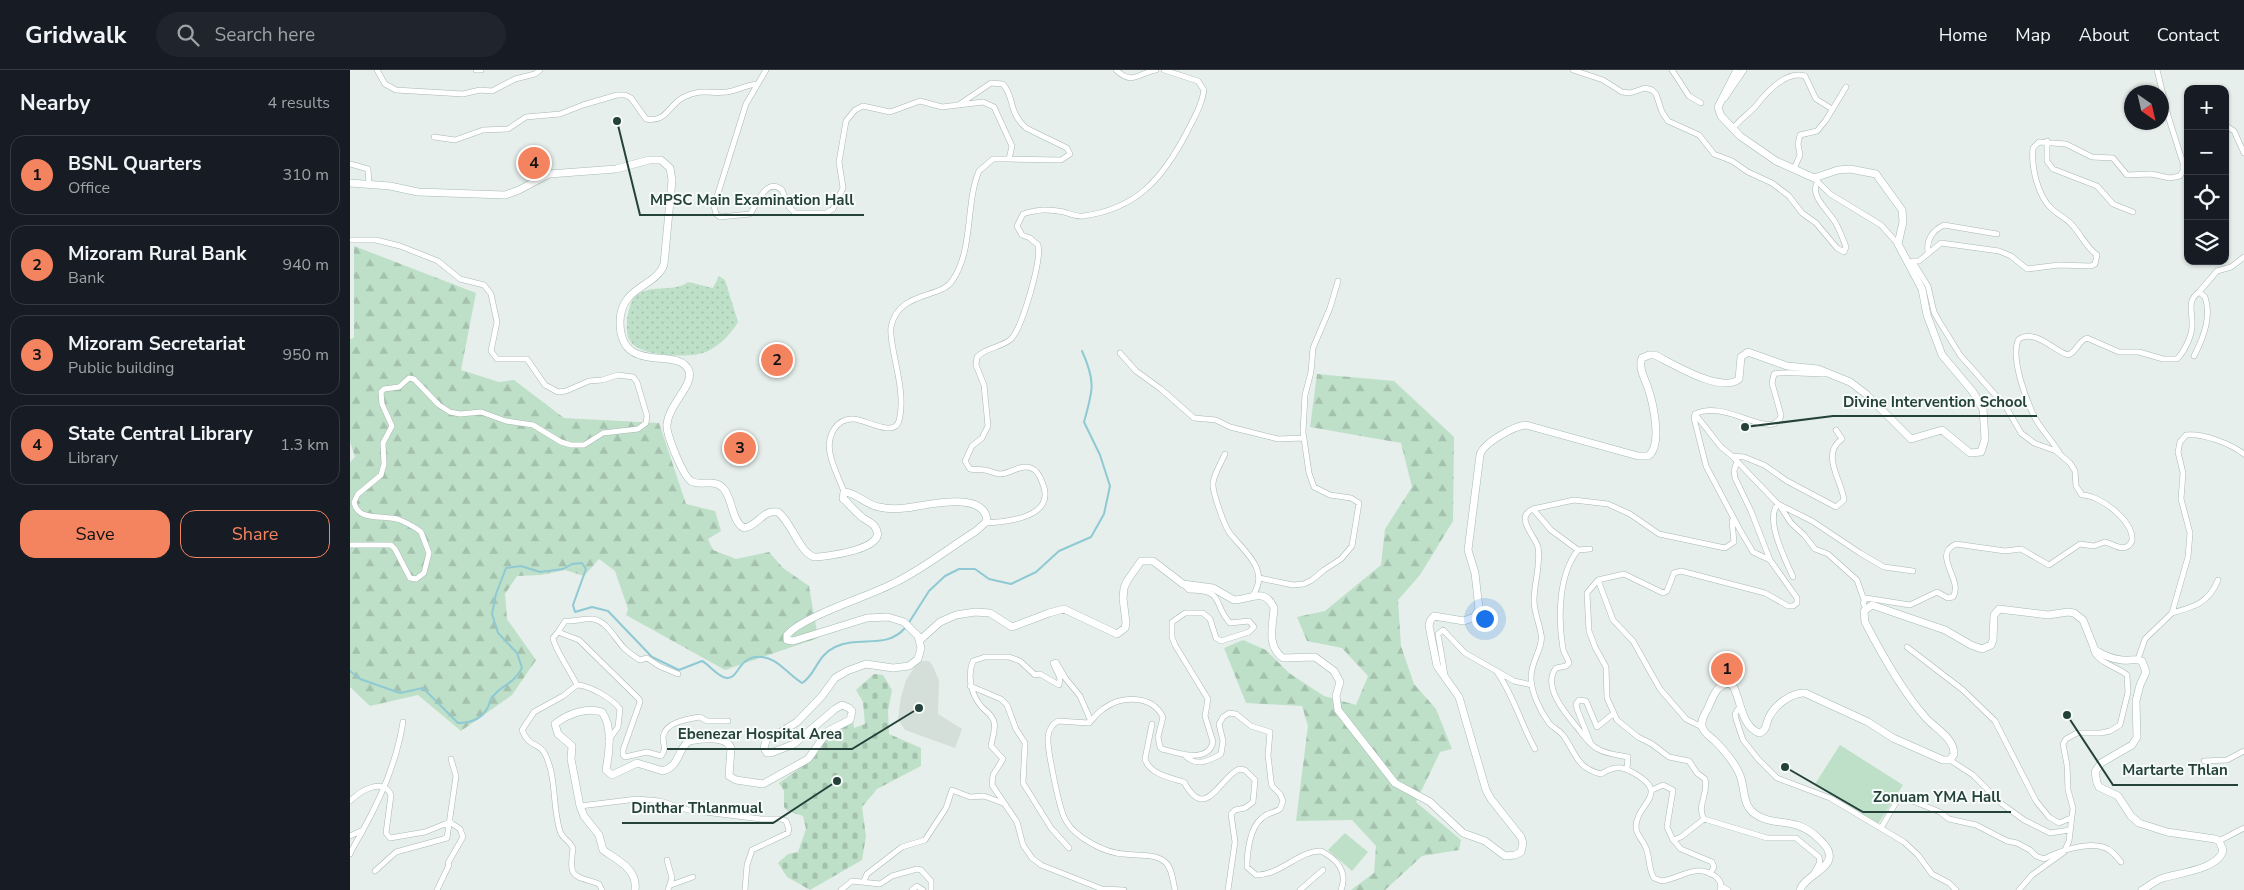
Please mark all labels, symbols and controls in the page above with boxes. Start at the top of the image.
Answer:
search box [156,12,506,57]
text: Gridwalk [25,19,126,51]
icon: search [174,21,202,49]
text: Search here [214,22,315,48]
text: Home [1939,23,1987,47]
text: Map [2015,23,2051,47]
text: About [2079,23,2129,47]
text: Contact [2157,23,2219,47]
north arrow [2124,85,2169,130]
map controls [2184,85,2229,265]
button: + [2184,85,2229,130]
text: Nearby [20,89,90,117]
text: 4 results [268,92,330,114]
button: − [2184,130,2229,175]
pin: 4 [518,144,550,182]
text: BSNL Quarters [68,151,202,177]
text: 1 [32,164,42,186]
text: 310 m [282,164,329,186]
button: locate [2184,175,2229,220]
text: Office [68,177,110,199]
callout: MPSC Main Examination Hall [640,185,864,215]
text: MPSC Main Examination Hall [650,190,854,210]
button: layers [2184,220,2229,265]
text: Mizoram Rural Bank [68,241,246,267]
text: 2 [32,254,42,276]
text: 940 m [282,254,329,276]
text: Bank [68,267,104,289]
text: Mizoram Secretariat [68,331,245,357]
pin: 2 [761,341,793,379]
text: 3 [32,344,42,366]
text: 950 m [282,344,329,366]
text: Public building [68,357,174,379]
callout: Divine Intervention School [1833,386,2037,416]
text: Divine Intervention School [1843,392,2027,412]
text: State Central Library [68,421,253,447]
pin: 3 [724,429,756,467]
text: 4 [32,434,42,456]
text: 1.3 km [280,434,329,456]
text: Library [68,447,118,469]
button: Save [20,510,170,558]
button: Share [180,510,330,558]
your location [1472,606,1498,632]
pin: 1 [1711,650,1743,688]
callout: Ebenezar Hospital Area [667,719,852,749]
text: Ebenezar Hospital Area [678,724,842,744]
callout: Martarte Thlan [2113,755,2238,785]
text: Martarte Thlan [2122,760,2228,780]
callout: Zonuam YMA Hall [1863,782,2011,812]
text: Zonuam YMA Hall [1873,787,2001,807]
callout: Dinthar Thlanmual [622,793,773,823]
text: Dinthar Thlanmual [631,798,763,818]

